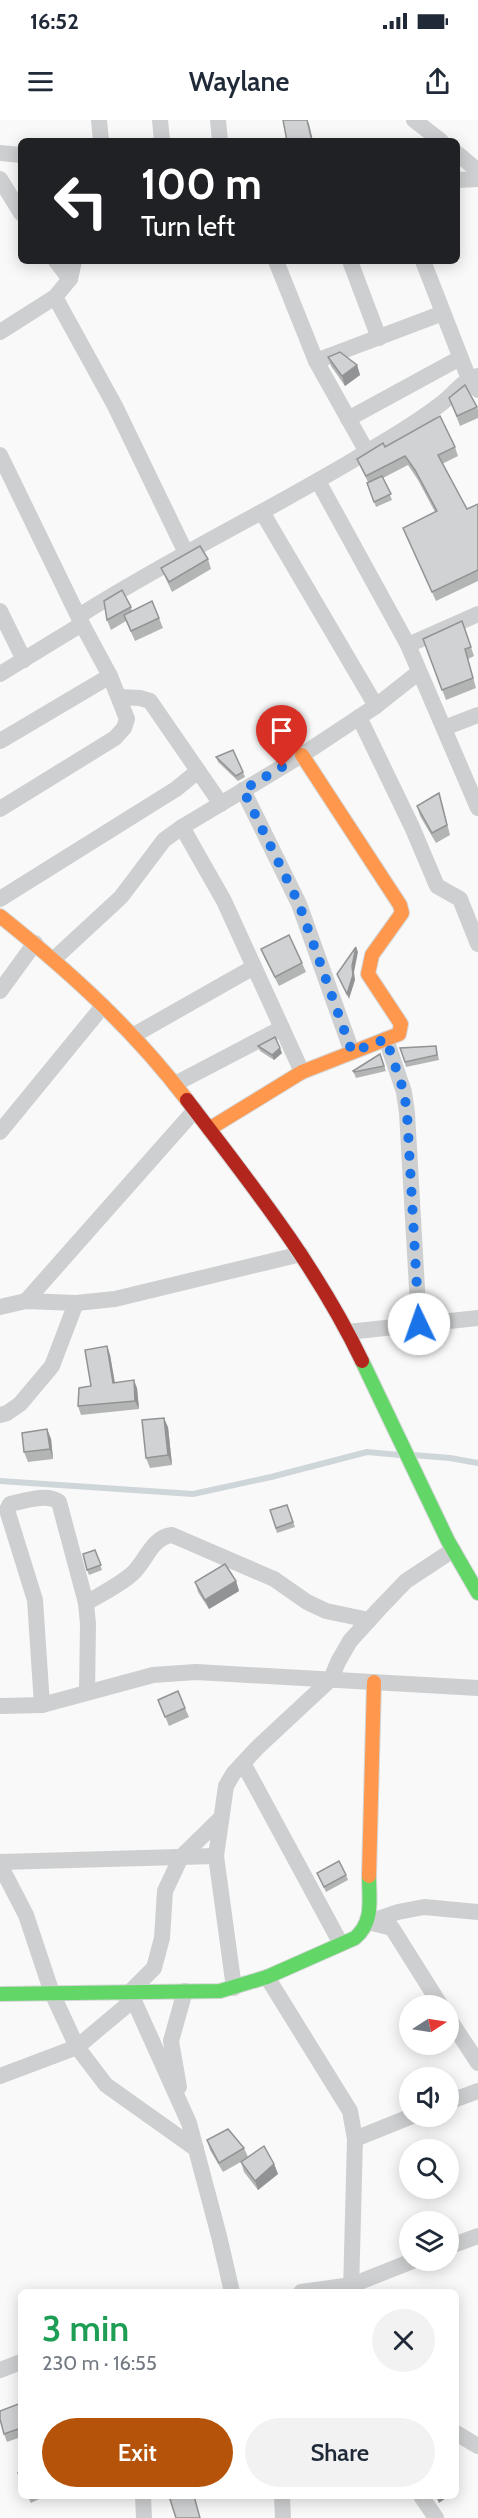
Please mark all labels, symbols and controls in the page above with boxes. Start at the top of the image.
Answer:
text: 16:52 [30,8,79,35]
icon: menu [24,65,57,98]
text: Waylane [189,65,289,98]
icon: share [421,65,454,98]
text: 100 m [141,158,262,210]
icon: left [42,162,120,240]
text: Turn left [141,210,235,243]
pin [256,705,307,767]
icon: arrive [265,714,298,747]
position arrow [387,1292,451,1356]
north arrow [399,1995,459,2055]
map controls [399,1995,459,2271]
button: sound [399,2067,459,2127]
button: search [399,2139,459,2199]
button: layers [399,2211,459,2271]
text: 3 min [42,2306,129,2350]
button: close [372,2309,435,2372]
text: 230 m · 16:55 [42,2351,157,2375]
button: Exit [42,2418,233,2487]
button: Share [245,2418,435,2487]

